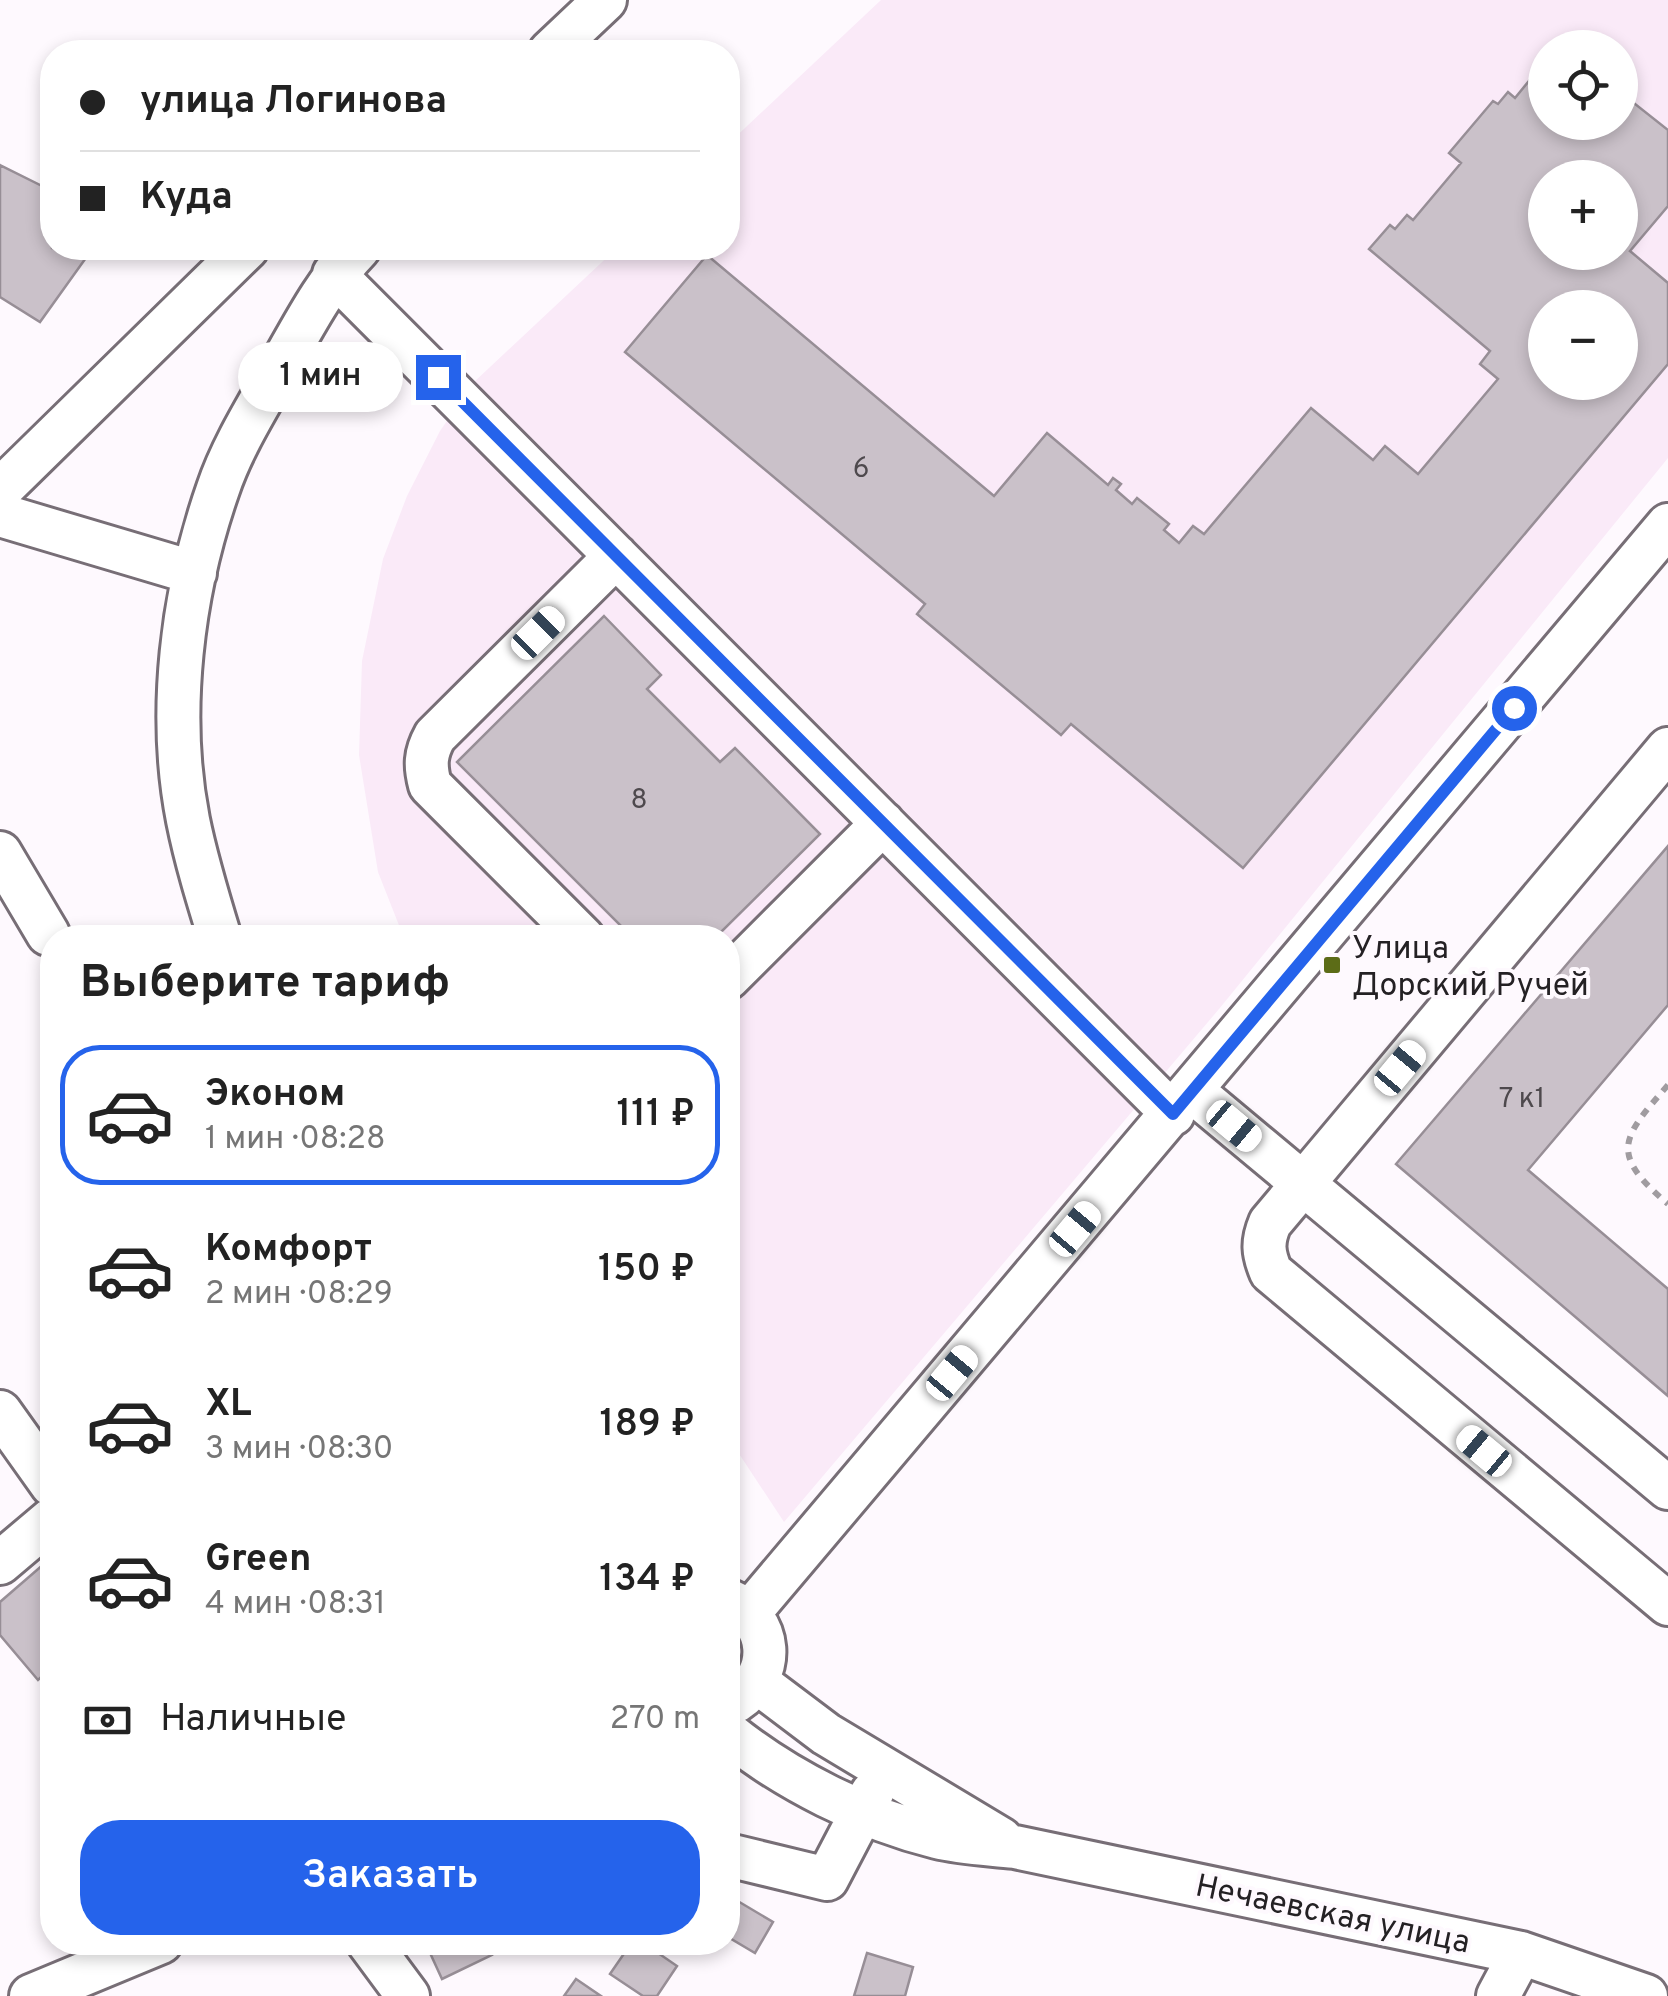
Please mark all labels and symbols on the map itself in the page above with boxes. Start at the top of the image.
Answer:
callout: 1 мин [238,342,403,412]
route end [416,355,461,400]
house number: 6 [853,452,869,488]
car [506,601,570,665]
route start [1492,686,1537,731]
house number: 8 [630,783,648,819]
place label: Улица Дорский Ручей [1352,930,1589,1007]
marker: Улица Дорский Ручей [1321,954,1343,976]
car [1369,1035,1431,1101]
house number: 7 к1 [1499,1082,1545,1118]
car [1201,1095,1267,1157]
car [1044,1196,1106,1262]
car [921,1340,983,1406]
car [1451,1420,1517,1482]
street label: Нечаевская улица [1191,1867,1473,1965]

